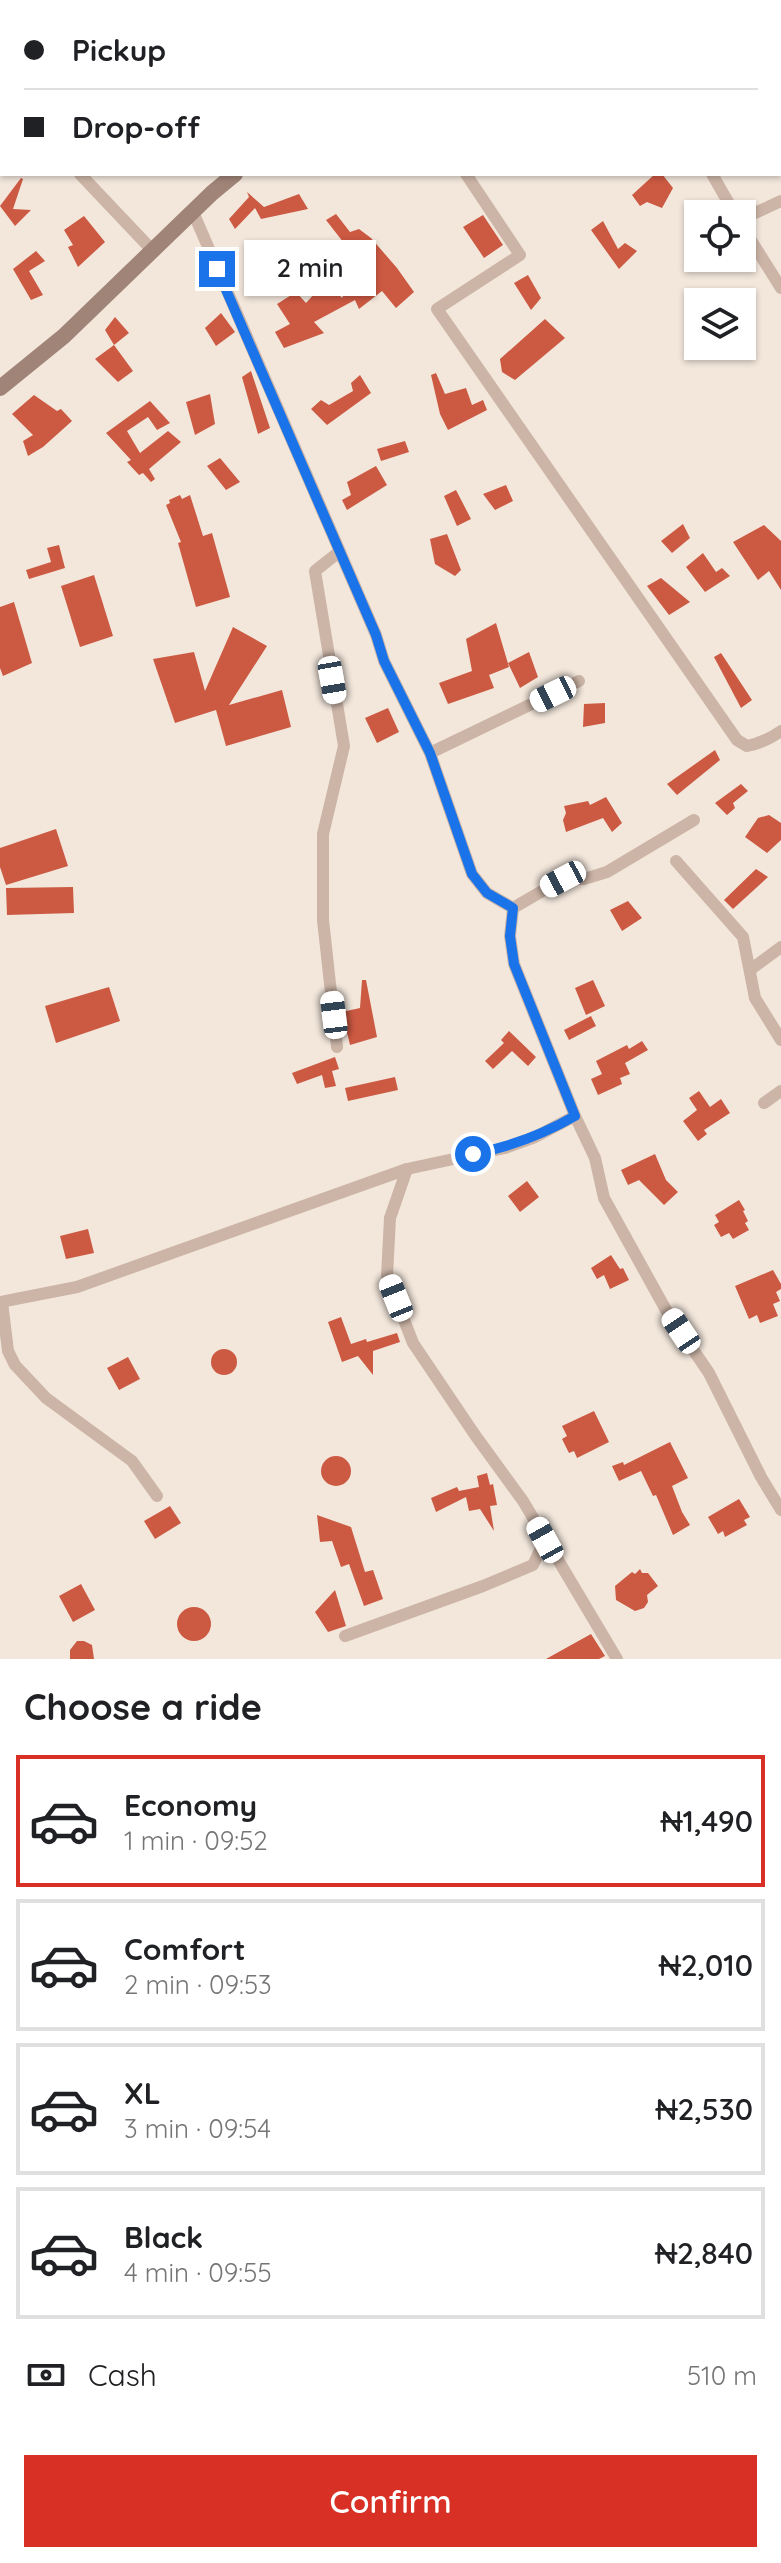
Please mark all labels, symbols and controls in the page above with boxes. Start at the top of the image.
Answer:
text: Pickup [72,31,166,69]
text: Drop-off [72,108,200,146]
map controls [684,200,756,360]
button: locate [684,200,756,272]
callout: 2 min [245,241,377,297]
route end [199,251,235,287]
text: 2 min [276,251,344,284]
button: layers [684,288,756,360]
car [316,654,348,706]
car [526,673,580,715]
car [536,857,590,901]
car [319,990,349,1040]
route start [455,1136,491,1172]
car [376,1271,416,1325]
car [658,1304,704,1358]
car [523,1513,567,1567]
text: Choose a ride [24,1684,262,1729]
icon: car [28,1785,100,1857]
text: Economy [124,1786,257,1824]
text: ₦1,490 [660,1802,753,1840]
text: 1 min · 09:52 [124,1824,268,1857]
icon: car [28,1929,100,2001]
text: Comfort [124,1930,245,1968]
text: ₦2,010 [659,1946,753,1984]
text: 2 min · 09:53 [124,1968,272,2001]
icon: car [28,2073,100,2145]
text: XL [124,2074,161,2112]
text: ₦2,530 [655,2090,753,2128]
text: 3 min · 09:54 [124,2112,271,2145]
icon: car [28,2217,100,2289]
text: Black [124,2218,203,2256]
text: ₦2,840 [655,2234,753,2272]
text: 4 min · 09:55 [124,2256,272,2289]
icon: cash [24,2353,68,2397]
text: Cash [88,2356,157,2394]
text: 510 m [687,2359,757,2392]
button: Confirm [24,2455,757,2547]

